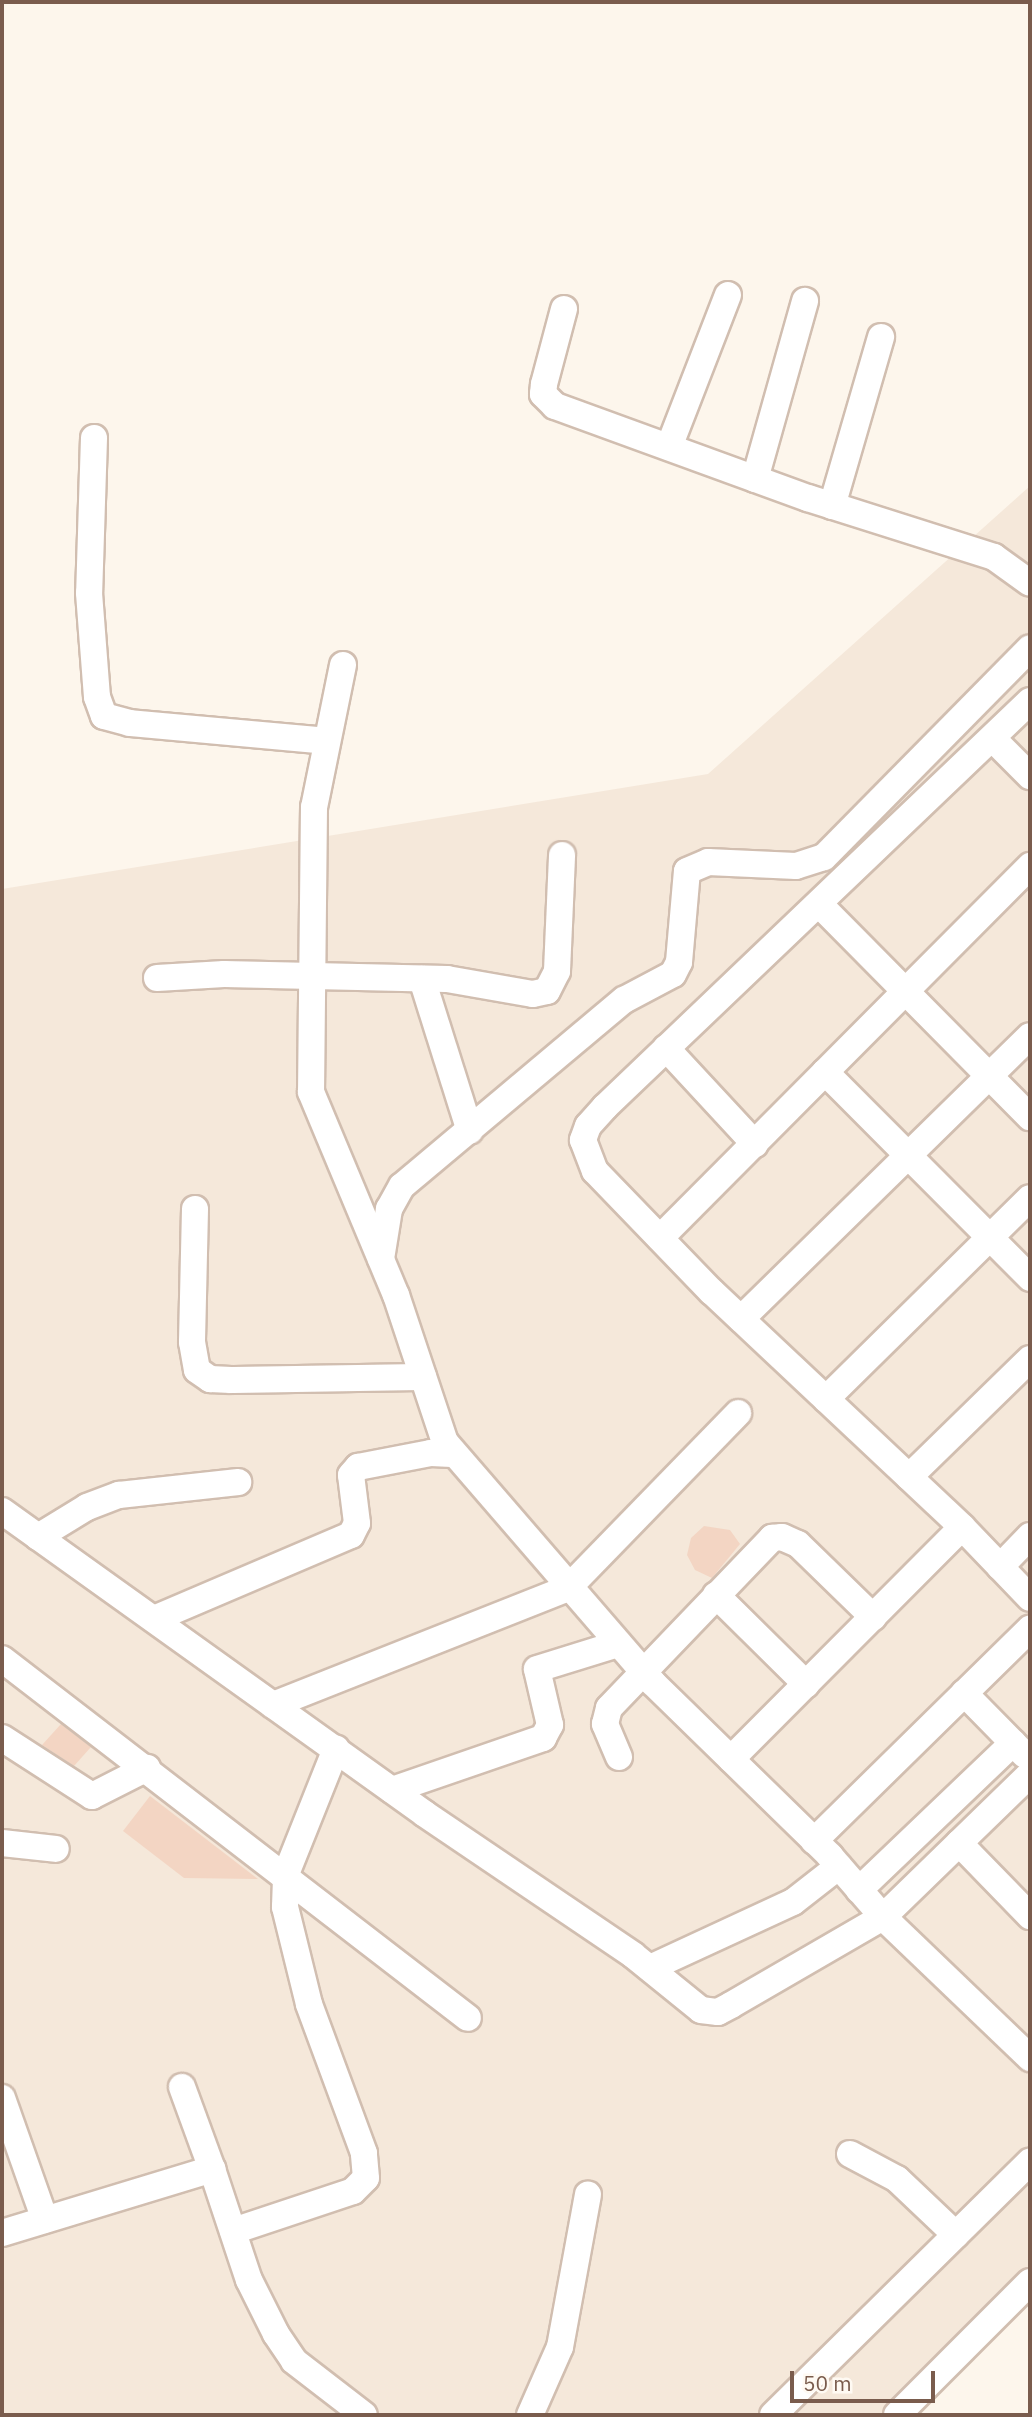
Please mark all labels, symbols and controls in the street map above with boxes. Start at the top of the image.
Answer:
scale bar [794,2358,939,2402]
text: 50 m [803,2369,852,2397]

